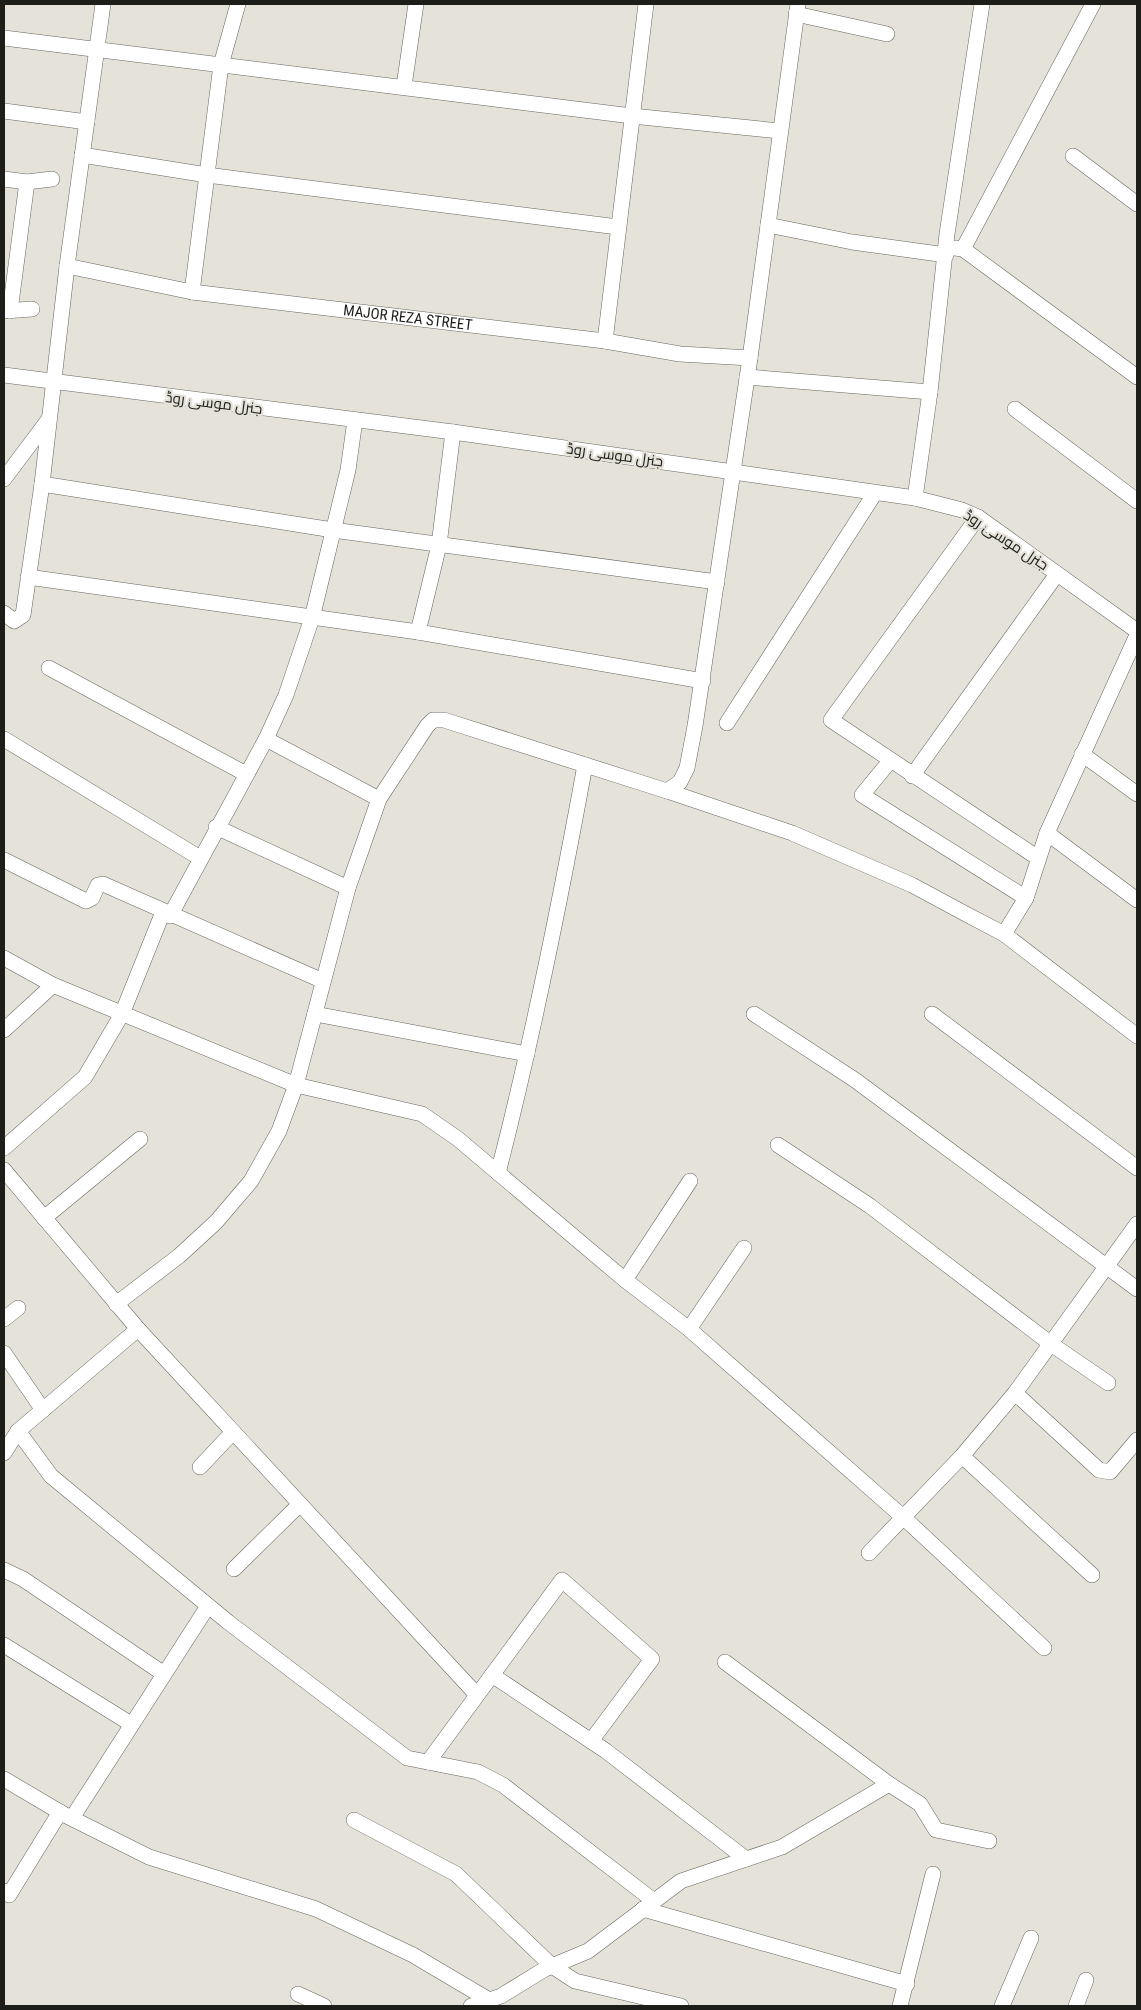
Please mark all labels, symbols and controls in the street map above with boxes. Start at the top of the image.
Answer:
street label: MAJOR REZA STREET [342,301,474,334]
street label: جنرل موسیٰ روڈ [164,388,263,419]
street label: جنرل موسیٰ روڈ [565,439,665,472]
street label: جنرل موسیٰ روڈ [960,506,1052,575]

